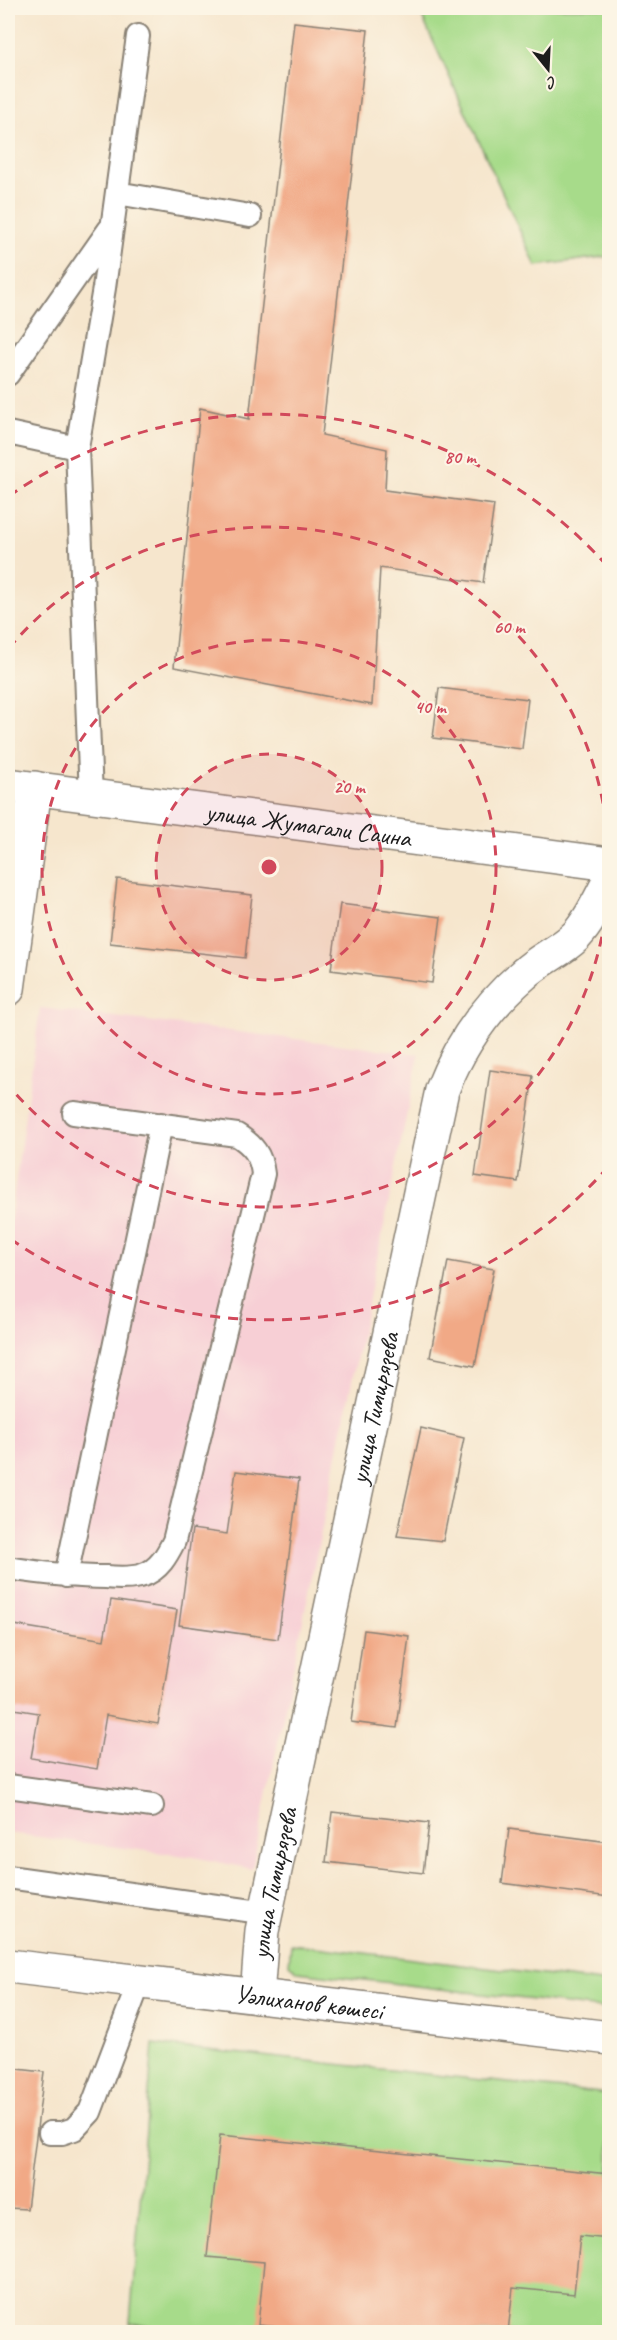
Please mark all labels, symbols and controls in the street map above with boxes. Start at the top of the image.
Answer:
north arrow [518,39,578,99]
text: С [543,72,559,94]
text: 80 m [445,446,477,468]
text: 60 m [493,616,526,638]
text: 40 m [415,696,447,718]
text: 20 m [334,776,366,798]
street label: улица Жумагали Саина [202,794,415,854]
centre of rings [259,857,279,877]
street label: улица Тимирязева [341,1328,407,1489]
street label: улица Тимирязева [243,1803,305,1962]
street label: Уәлиханов көшесі [233,1977,388,2028]

